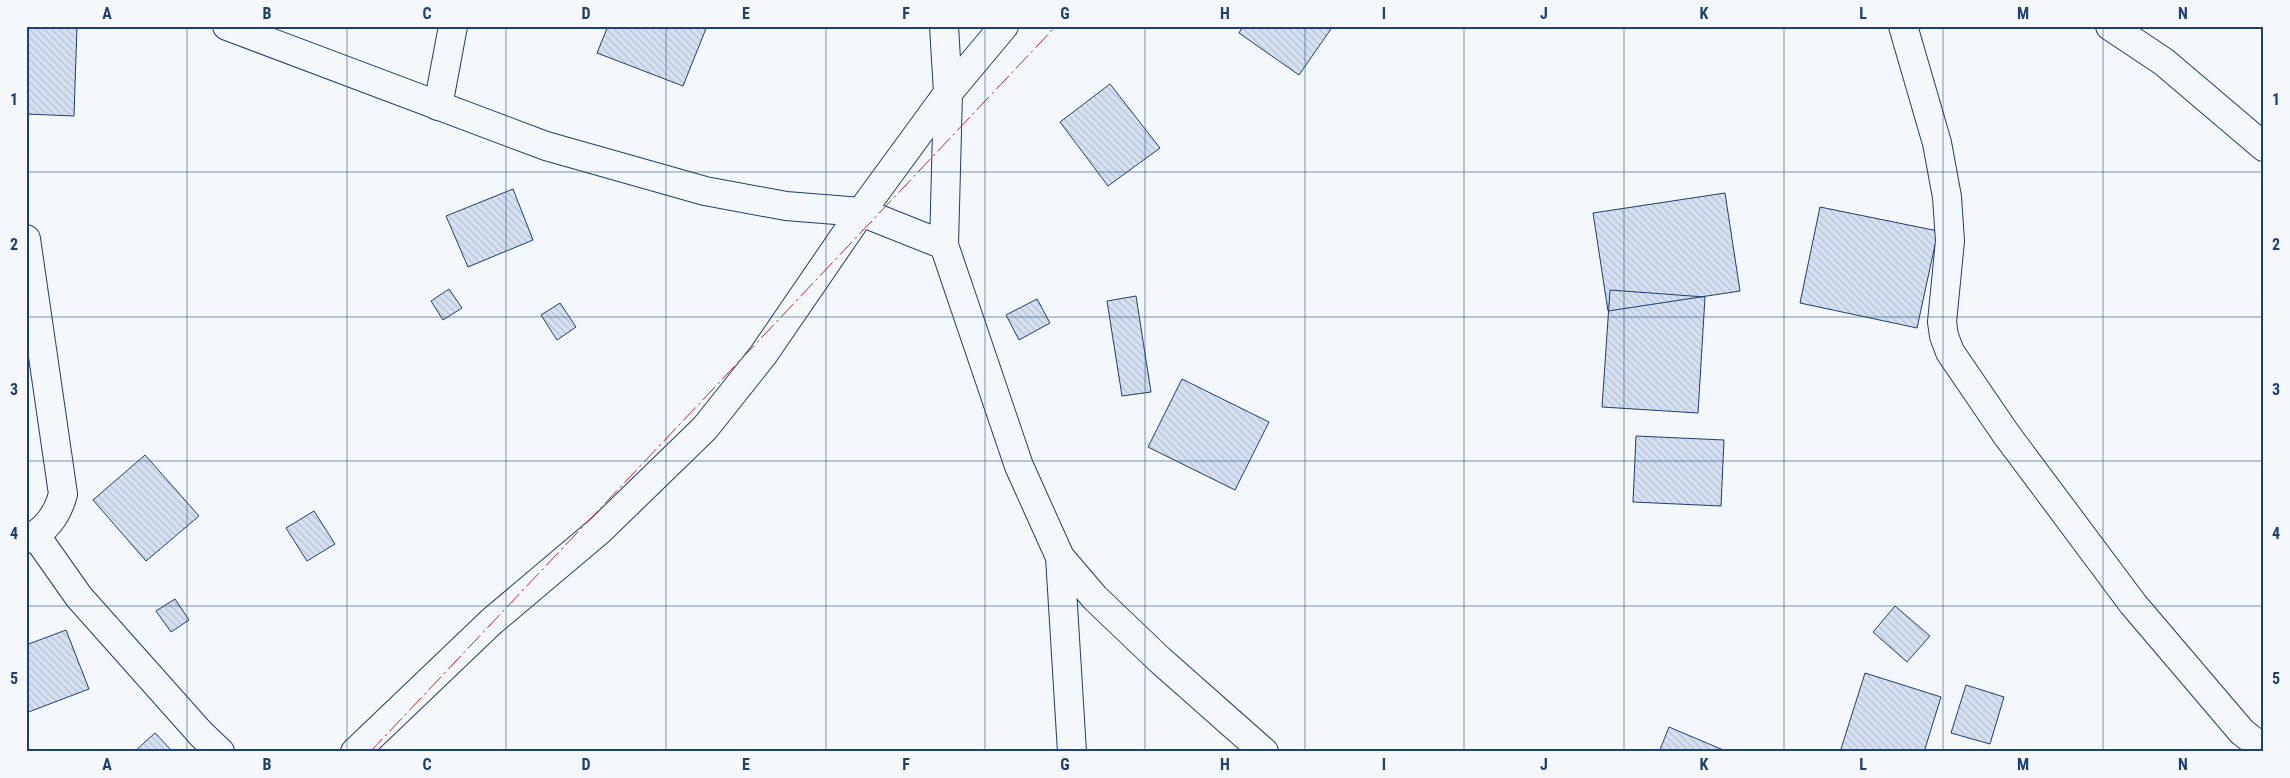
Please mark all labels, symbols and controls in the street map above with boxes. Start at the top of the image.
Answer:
text: A [102,4,112,23]
text: B [263,4,272,23]
text: C [422,4,432,23]
text: D [581,4,591,23]
text: E [742,4,750,23]
text: F [902,4,910,23]
text: G [1060,4,1070,23]
text: H [1220,4,1230,23]
text: I [1382,4,1386,23]
text: J [1540,4,1548,23]
text: K [1700,4,1709,23]
text: L [1859,4,1867,23]
text: M [2017,4,2029,23]
text: N [2178,4,2188,23]
text: 1 [10,90,18,109]
text: 1 [2272,90,2280,109]
text: 2 [10,235,18,254]
text: 2 [2272,235,2280,254]
text: 3 [10,380,18,399]
text: 3 [2272,380,2280,399]
text: 4 [10,524,18,543]
text: 4 [2272,524,2280,543]
text: 5 [10,669,18,688]
text: 5 [2272,669,2280,688]
text: A [102,755,112,774]
text: B [263,755,272,774]
text: C [422,755,432,774]
text: D [581,755,591,774]
text: E [742,755,750,774]
text: F [902,755,910,774]
text: G [1060,755,1070,774]
text: H [1220,755,1230,774]
text: I [1382,755,1386,774]
text: J [1540,755,1548,774]
text: K [1700,755,1709,774]
text: L [1859,755,1867,774]
text: M [2017,755,2029,774]
text: N [2178,755,2188,774]

